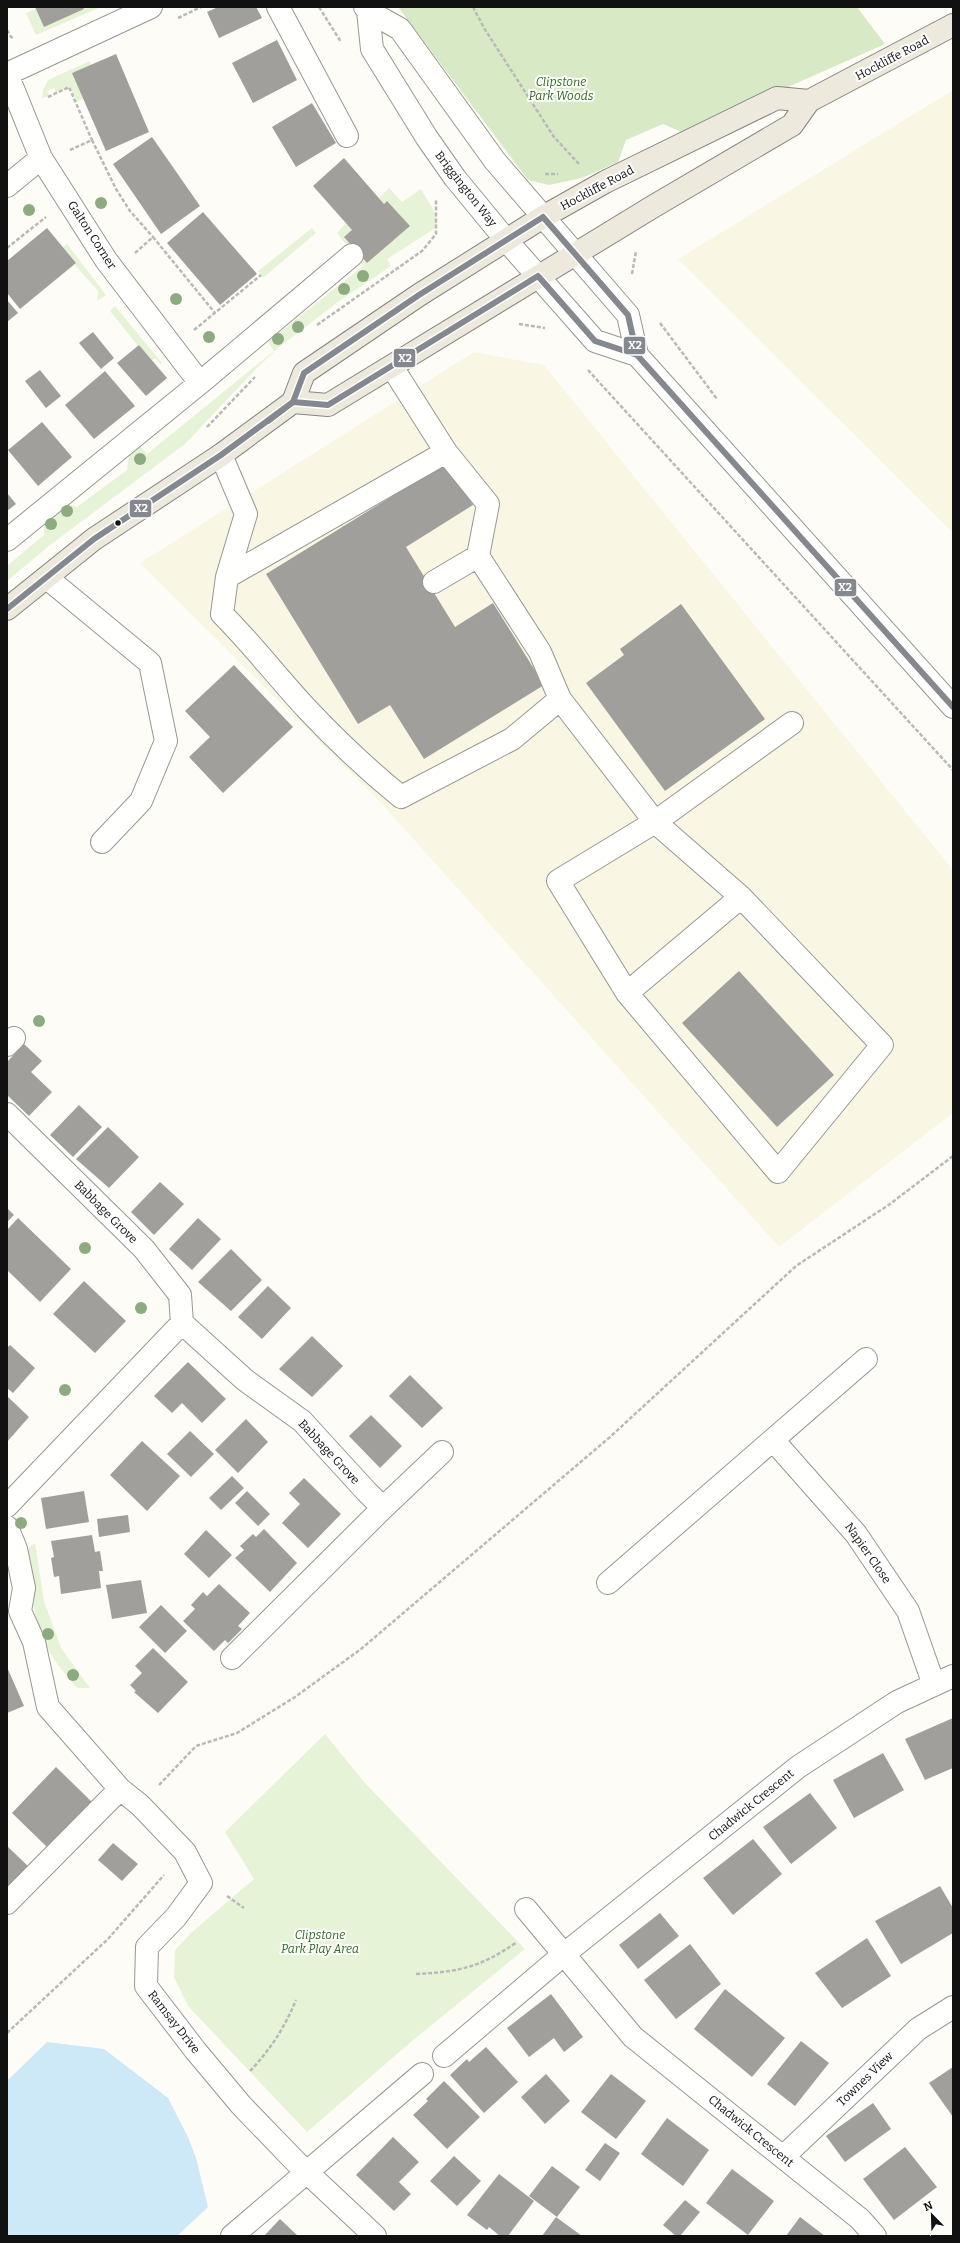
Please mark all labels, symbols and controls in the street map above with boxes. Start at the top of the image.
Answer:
street label: Hockliffe Road [853,33,931,83]
park label: Clipstone Park Woods [529,75,594,103]
street label: Briggington Way [432,148,500,230]
street label: Hockliffe Road [558,163,636,213]
street label: Galton Corner [65,198,120,272]
line badge: X2 [623,336,646,355]
text: X2 [628,339,642,352]
line badge: X2 [393,348,416,368]
text: X2 [398,352,412,365]
line badge: X2 [129,499,152,518]
text: X2 [134,502,148,515]
unlabelled marker [113,518,123,528]
line badge: X2 [834,578,857,597]
text: X2 [838,581,852,594]
street label: Babbage Grove [72,1178,140,1246]
street label: Babbage Grove [296,1417,362,1487]
street label: Napier Close [842,1520,894,1586]
street label: Chadwick Crescent [706,1766,797,1844]
park label: Clipstone Park Play Area [281,1928,359,1956]
street label: Ramsay Drive [145,1988,203,2056]
street label: Townes View [834,2049,896,2109]
street label: Chadwick Crescent [706,2092,797,2170]
north arrow [912,2195,952,2235]
text: N [922,2198,935,2214]

